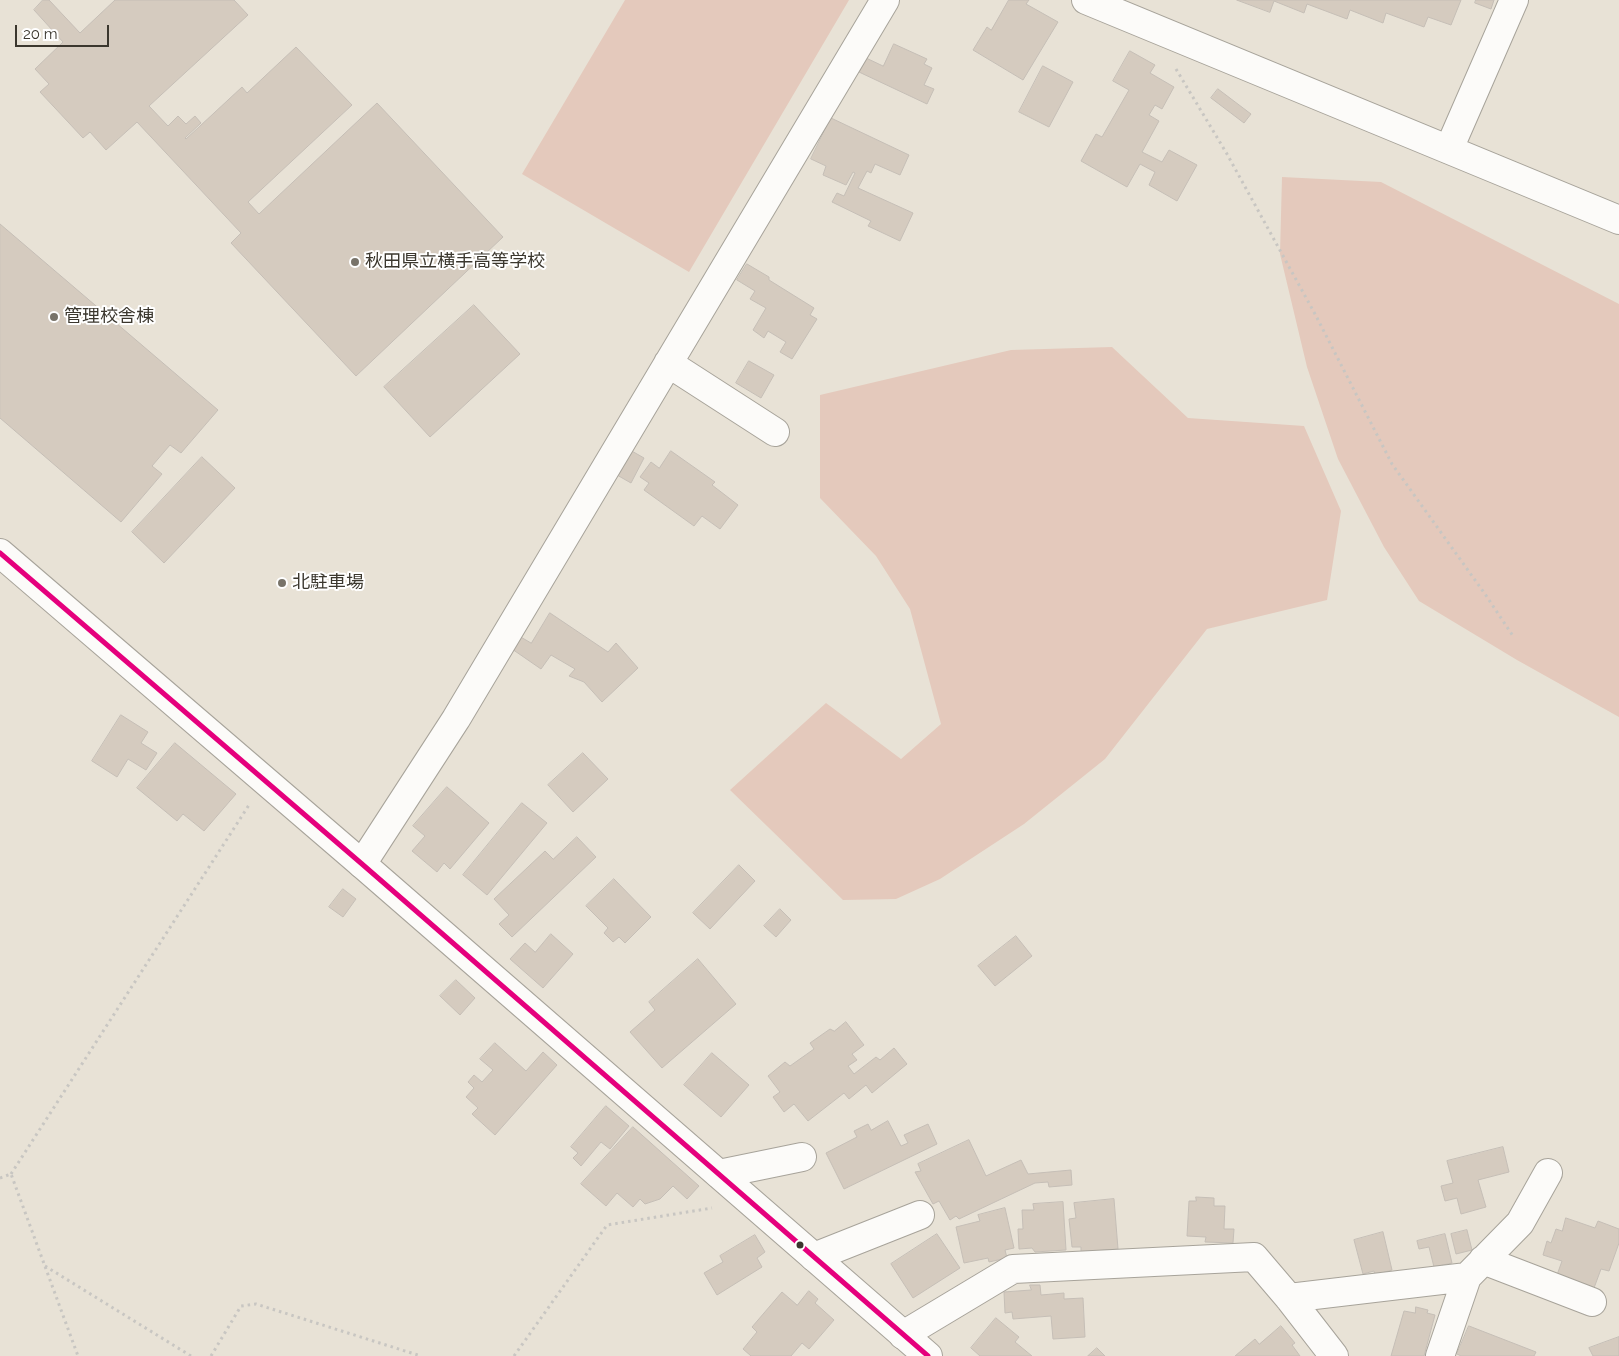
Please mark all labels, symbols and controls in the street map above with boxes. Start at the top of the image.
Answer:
scale bar [18,15,111,47]
text: 20 m [23,25,58,43]
place label: 秋田県立横手高等学校 [365,251,545,273]
marker: 秋田県立横手高等学校 [349,256,361,268]
place label: 管理校舎棟 [64,306,154,328]
marker: 管理校舎棟 [48,311,60,323]
place label: 北駐車場 [292,572,364,594]
marker: 北駐車場 [276,577,288,589]
unlabelled marker [795,1240,805,1250]

